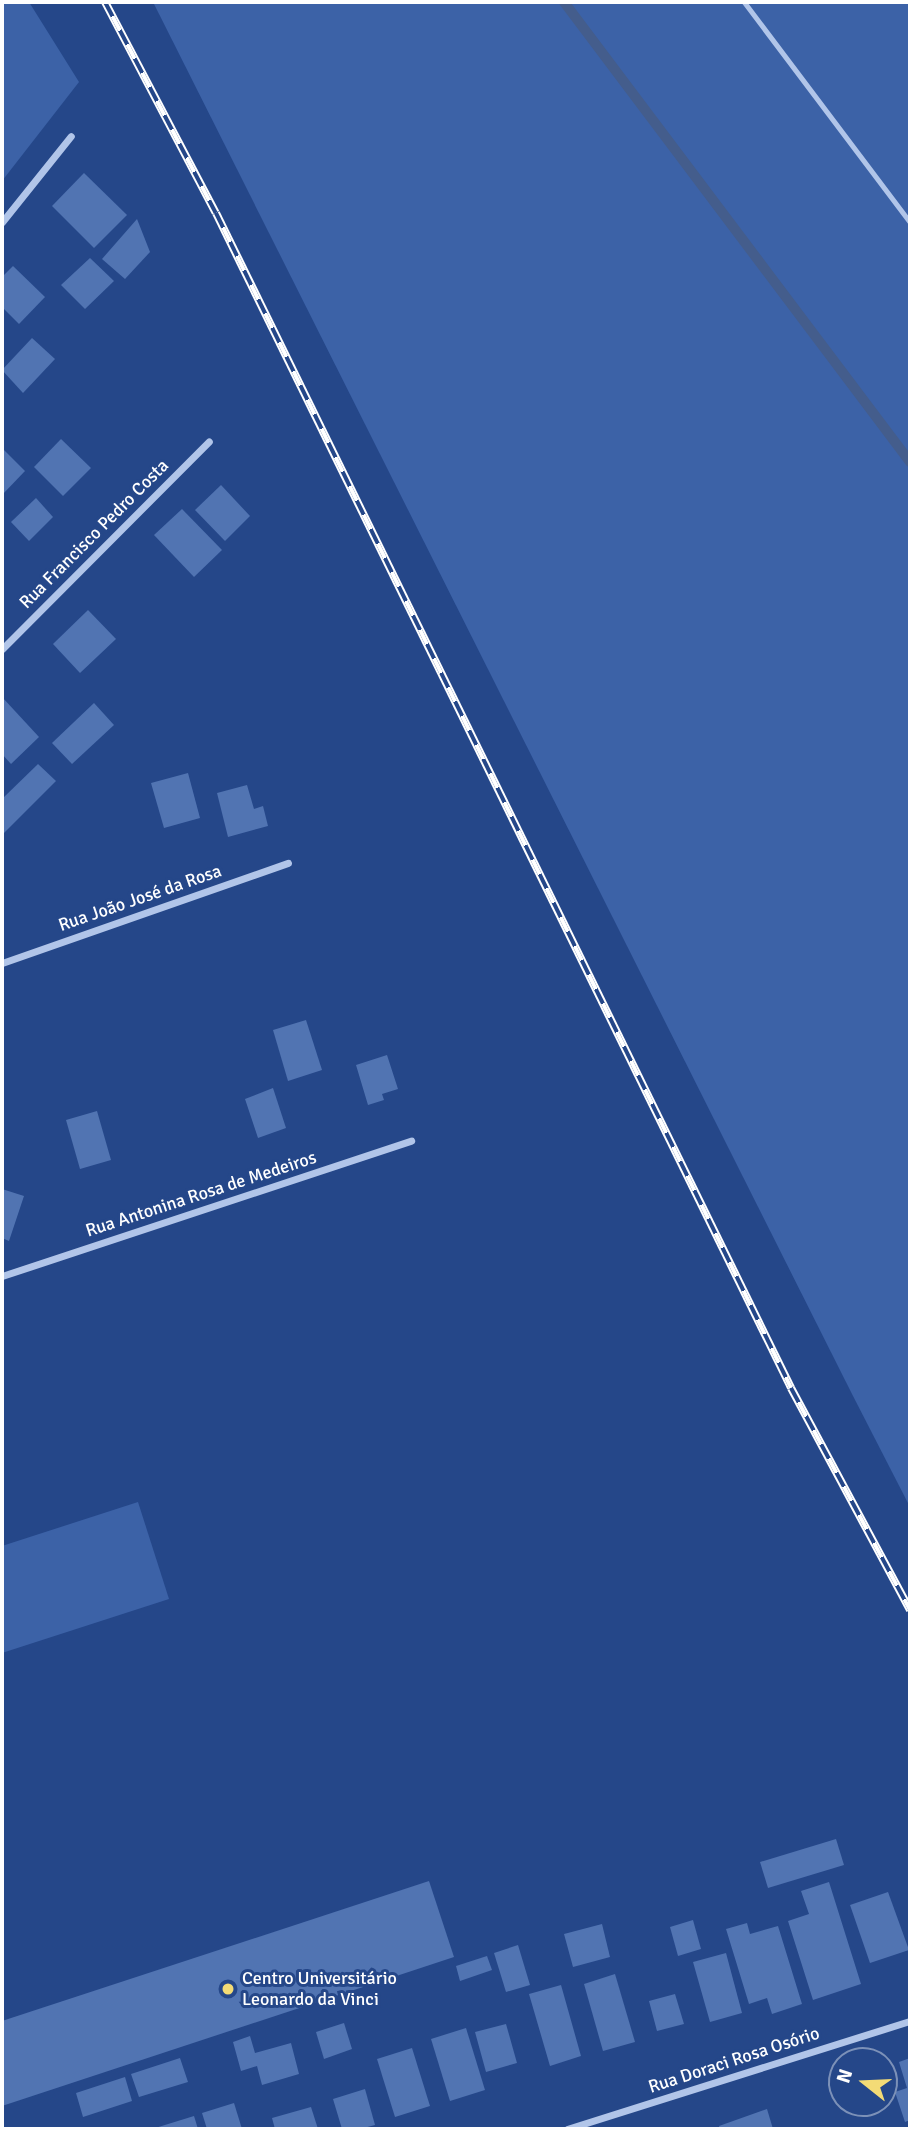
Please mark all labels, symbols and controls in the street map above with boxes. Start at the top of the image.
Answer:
street label: Rua Francisco Pedro Costa [15,455,173,613]
street label: Rua João José da Rosa [56,860,224,936]
street label: Rua Antonina Rosa de Medeiros [83,1146,319,1242]
place label: Centro Universitário Leonardo da Vinci [242,1968,397,2010]
marker: Centro Universitário Leonardo da Vinci [220,1981,236,1997]
street label: Rua Doraci Rosa Osório [646,2022,822,2098]
north arrow [828,2047,898,2117]
text: N [831,2066,858,2086]

